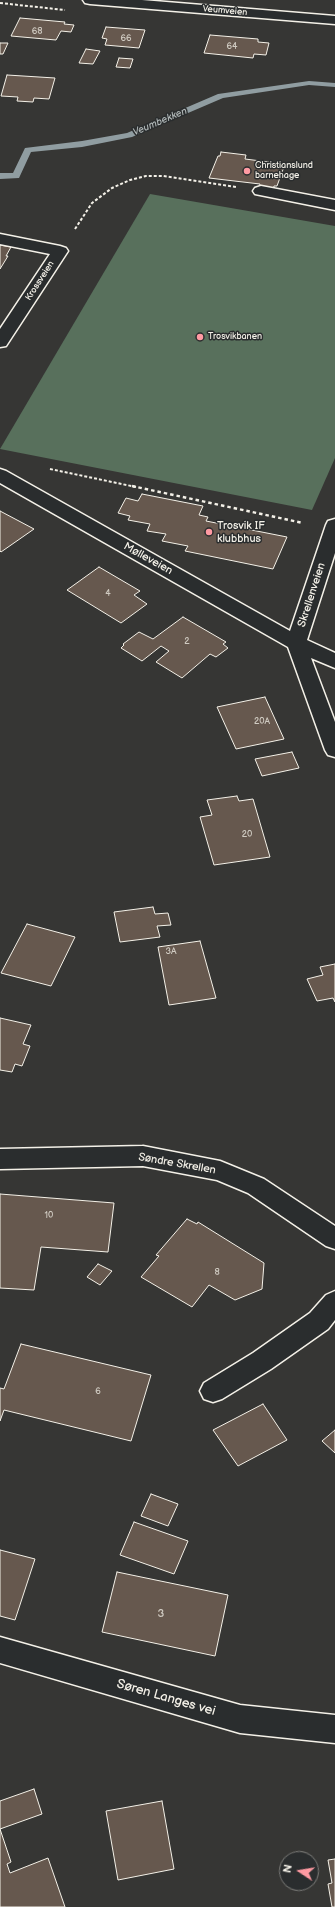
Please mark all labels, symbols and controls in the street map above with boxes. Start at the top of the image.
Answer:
street label: Veumveien [202,4,248,18]
house number: 68 [32,27,42,37]
house number: 66 [121,34,131,44]
house number: 64 [227,42,237,52]
water label: Veumbekken [131,105,189,139]
place label: Christianslund barnehage [255,161,313,182]
marker: Christianslund barnehage [242,166,252,176]
street label: Krossveien [23,259,57,303]
marker: Trosvikbanen [195,332,205,342]
place label: Trosvikbanen [208,332,262,342]
place label: Trosvik IF klubbhus [217,519,265,545]
marker: Trosvik IF klubbhus [204,527,214,537]
street label: Mølleveien [121,540,175,578]
street label: Skrellenveien [295,561,329,629]
house number: 4 [105,589,111,599]
house number: 2 [184,637,190,647]
house number: 20A [254,717,270,727]
house number: 20 [242,830,252,840]
house number: 3A [165,947,177,957]
street label: Søndre Skrellen [137,1151,217,1177]
house number: 10 [45,1211,53,1221]
house number: 8 [214,1268,220,1278]
house number: 6 [95,1387,101,1397]
house number: 3 [158,1607,164,1621]
street label: Søren Langes vei [115,1676,217,1720]
north arrow [279,1851,319,1891]
text: N [281,1863,295,1874]

